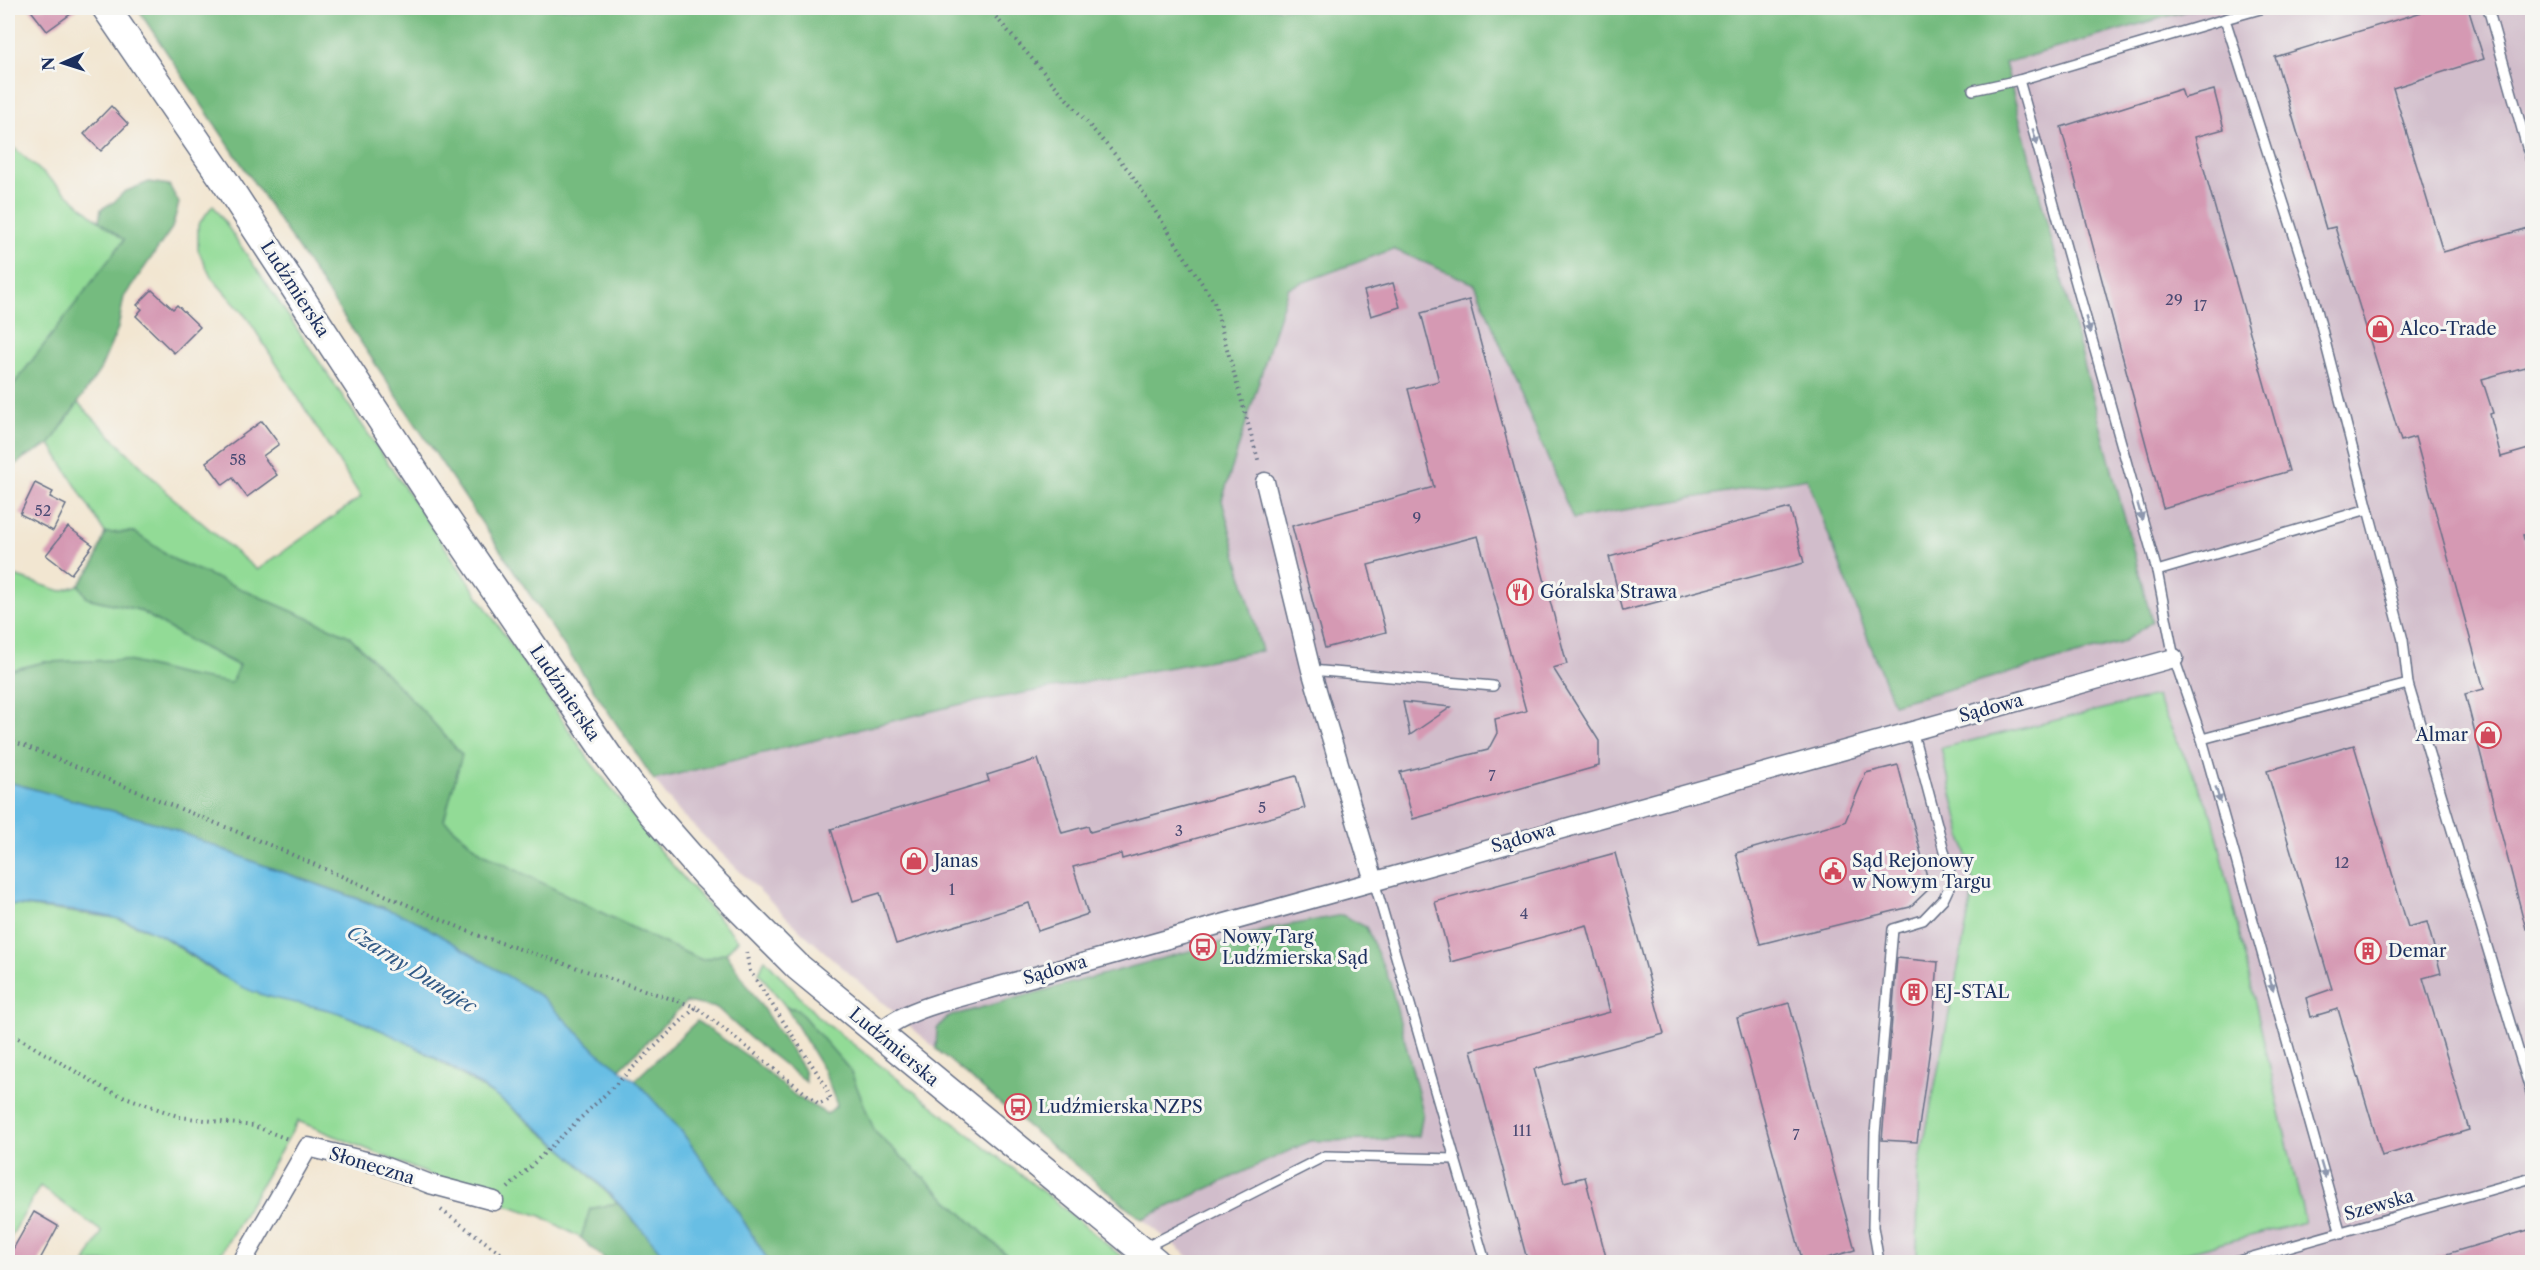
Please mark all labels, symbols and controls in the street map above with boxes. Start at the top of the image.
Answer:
north arrow [33,33,93,93]
text: N [38,56,58,71]
one-way arrow [2031,128,2040,146]
street label: Ludźmierska [256,237,335,342]
house number: 29 [2165,290,2183,309]
house number: 17 [2193,296,2207,315]
shop icon: Alco-Trade [2365,314,2395,344]
one-way arrow [2084,316,2093,334]
place label: Alco-Trade [2399,318,2496,340]
house number: 58 [229,450,247,469]
house number: 52 [35,501,51,520]
one-way arrow [2136,503,2146,521]
house number: 9 [1413,508,1421,527]
restaurant icon: Góralska Strawa [1505,577,1535,607]
place label: Góralska Strawa [1540,581,1678,603]
street label: Ludźmierska [525,641,605,745]
street label: Sądowa [1956,689,2026,727]
shop icon: Almar [2473,720,2503,750]
place label: Almar [2414,724,2468,746]
house number: 7 [1488,766,1496,785]
one-way arrow [2214,786,2223,804]
house number: 5 [1258,798,1266,817]
street label: Sądowa [1488,818,1558,858]
house number: 3 [1175,821,1183,840]
shop icon: Janas [899,846,929,876]
place label: Janas [931,850,978,872]
place label: Sąd Rejonowy w Nowym Targu [1851,850,1991,893]
house number: 12 [2335,853,2349,872]
public building icon: Sąd Rejonowy w Nowym Targu [1818,856,1848,886]
house number: 1 [949,880,956,899]
house number: 4 [1520,904,1528,923]
water label: Czarny Dunajec [343,920,482,1019]
place label: Nowy Targ Ludźmierska Sąd [1222,926,1368,969]
bus stop icon: Nowy Targ Ludźmierska Sąd [1188,932,1218,962]
building icon: Demar [2353,936,2383,966]
place label: Demar [2388,940,2447,962]
street label: Sądowa [1020,950,1090,990]
one-way arrow [2266,974,2276,992]
building icon: EJ-STAL [1899,977,1929,1007]
place label: EJ-STAL [1934,981,2009,1003]
street label: Ludźmierska [845,1003,944,1091]
bus stop icon: Ludźmierska NZPS [1003,1092,1033,1122]
place label: Ludźmierska NZPS [1038,1096,1203,1118]
house number: 111 [1513,1121,1532,1140]
house number: 7 [1792,1125,1800,1144]
street label: Słoneczna [327,1143,418,1190]
one-way arrow [2319,1162,2328,1180]
street label: Szewska [2342,1184,2417,1225]

